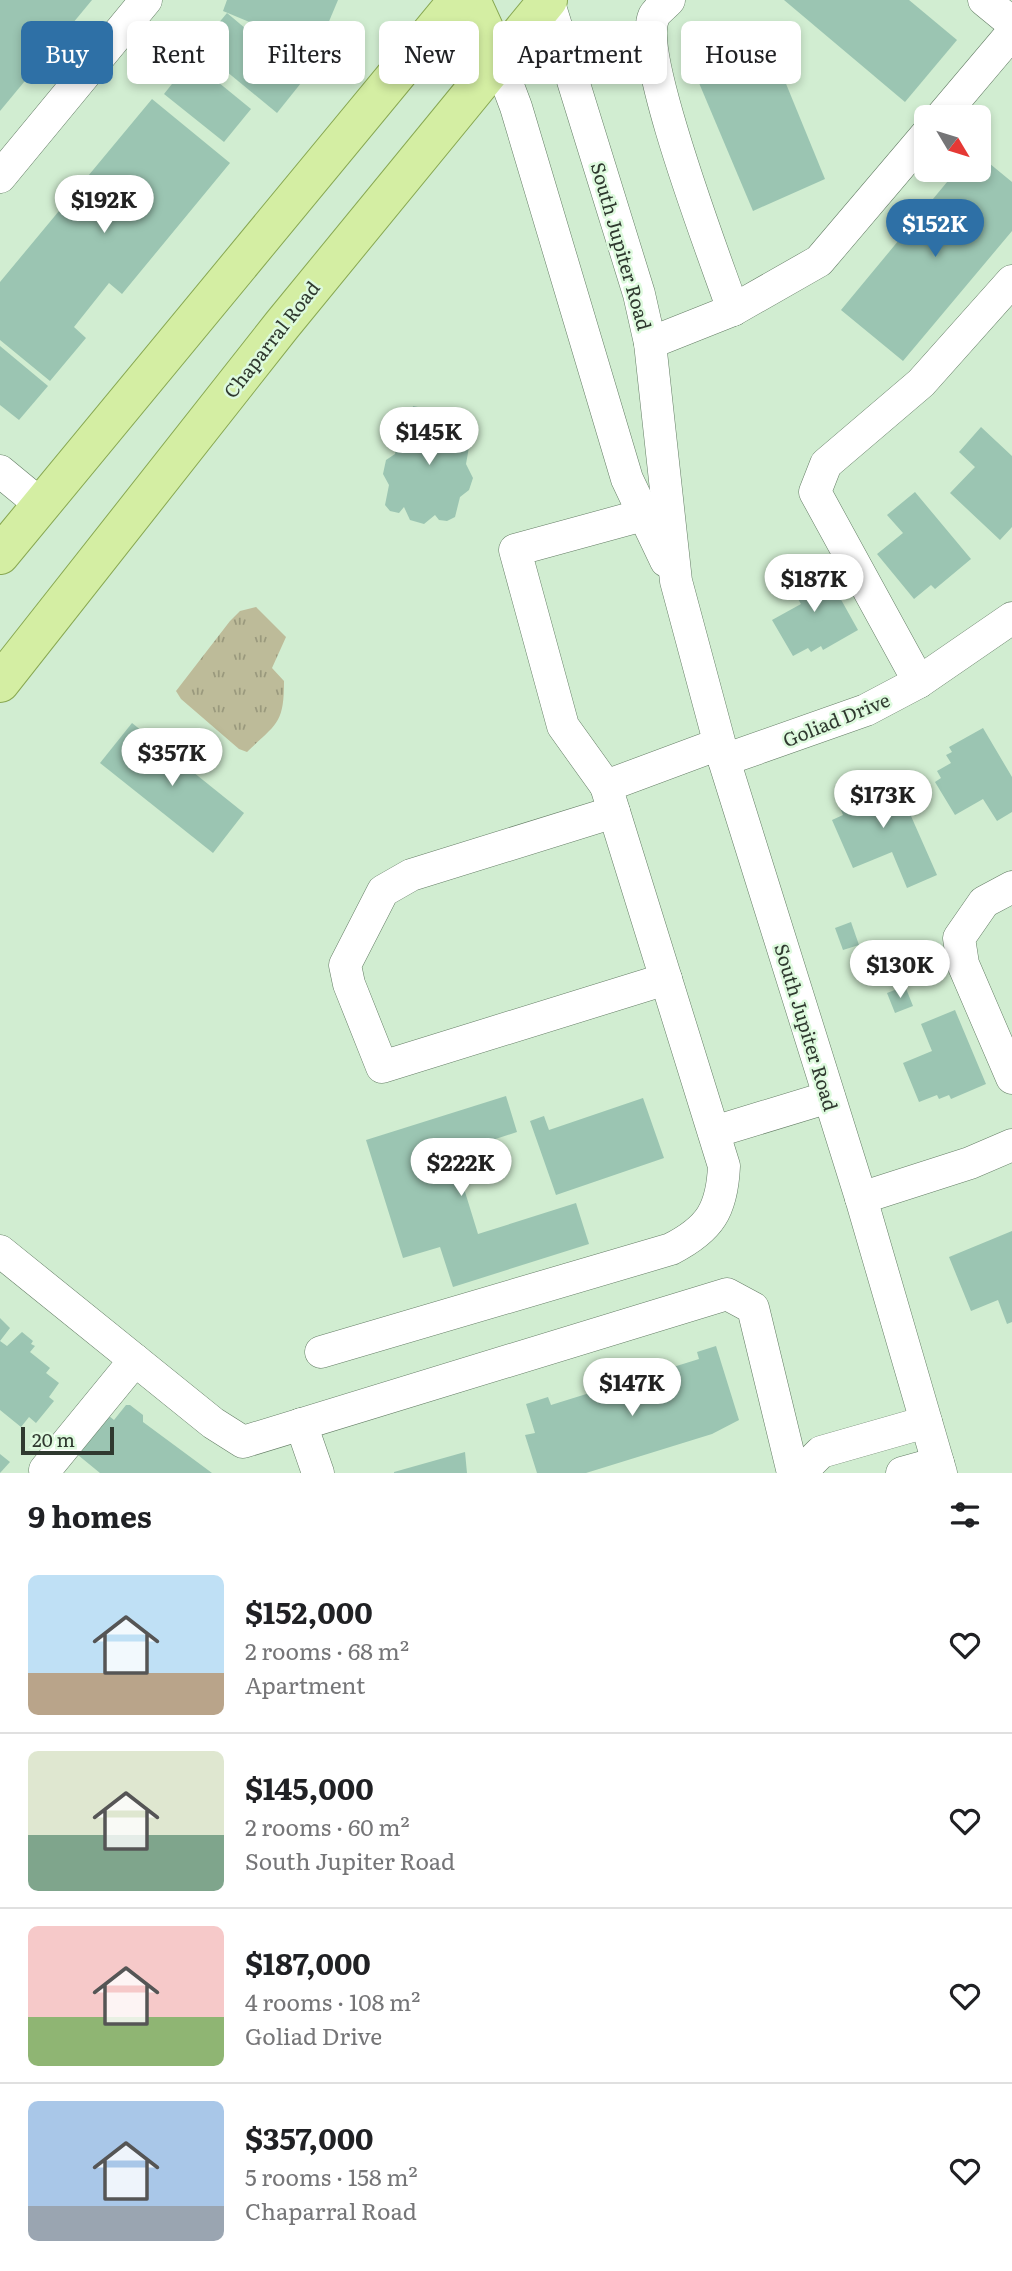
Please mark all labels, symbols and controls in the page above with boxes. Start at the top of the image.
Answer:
chip: Buy [21,21,113,84]
chip: Rent [127,21,229,84]
chip: Filters [243,21,365,84]
chip: New [379,21,479,84]
chip: Apartment [493,21,667,84]
chip: House [681,21,801,84]
north arrow [914,105,990,182]
map controls [914,105,991,182]
street label: South Jupiter Road [585,159,659,334]
pin: $192K [55,176,153,235]
text: $192K [71,181,137,215]
pin: $152K [886,200,984,259]
text: $152K [902,205,968,239]
street label: Chaparral Road [216,274,326,404]
pin: $145K [380,407,478,467]
text: $145K [396,413,462,447]
pin: $187K [765,554,863,614]
text: $187K [781,560,847,594]
street label: Goliad Drive [778,685,894,753]
pin: $357K [123,728,221,788]
text: $357K [138,734,206,768]
pin: $173K [834,770,932,830]
text: $173K [850,776,916,810]
street label: South Jupiter Road [768,940,846,1114]
pin: $130K [851,940,949,1000]
text: $130K [866,946,934,980]
pin: $222K [412,1138,510,1198]
text: $222K [427,1144,495,1178]
pin: $147K [583,1358,681,1418]
text: $147K [599,1364,665,1398]
scale bar [21,1424,114,1456]
text: 20 m [32,1425,75,1453]
text: 9 homes [28,1493,152,1537]
icon: filters [946,1496,984,1534]
text: $152,000 [245,1589,373,1633]
icon: home [84,1603,168,1687]
icon: heart [946,1626,984,1664]
text: 2 rooms · 68 m² [245,1633,409,1667]
text: Apartment [245,1667,365,1701]
text: $145,000 [245,1765,374,1809]
icon: home [84,1779,168,1863]
icon: heart [946,1802,984,1840]
text: 2 rooms · 60 m² [245,1809,410,1843]
text: South Jupiter Road [245,1843,455,1877]
text: $187,000 [245,1940,371,1984]
icon: home [84,1954,168,2038]
icon: heart [946,1977,984,2015]
text: 4 rooms · 108 m² [245,1984,420,2018]
text: Goliad Drive [245,2018,382,2052]
text: $357,000 [245,2115,374,2159]
icon: home [84,2129,168,2213]
icon: heart [946,2152,984,2190]
text: 5 rooms · 158 m² [245,2159,418,2193]
text: Chaparral Road [245,2193,417,2227]

